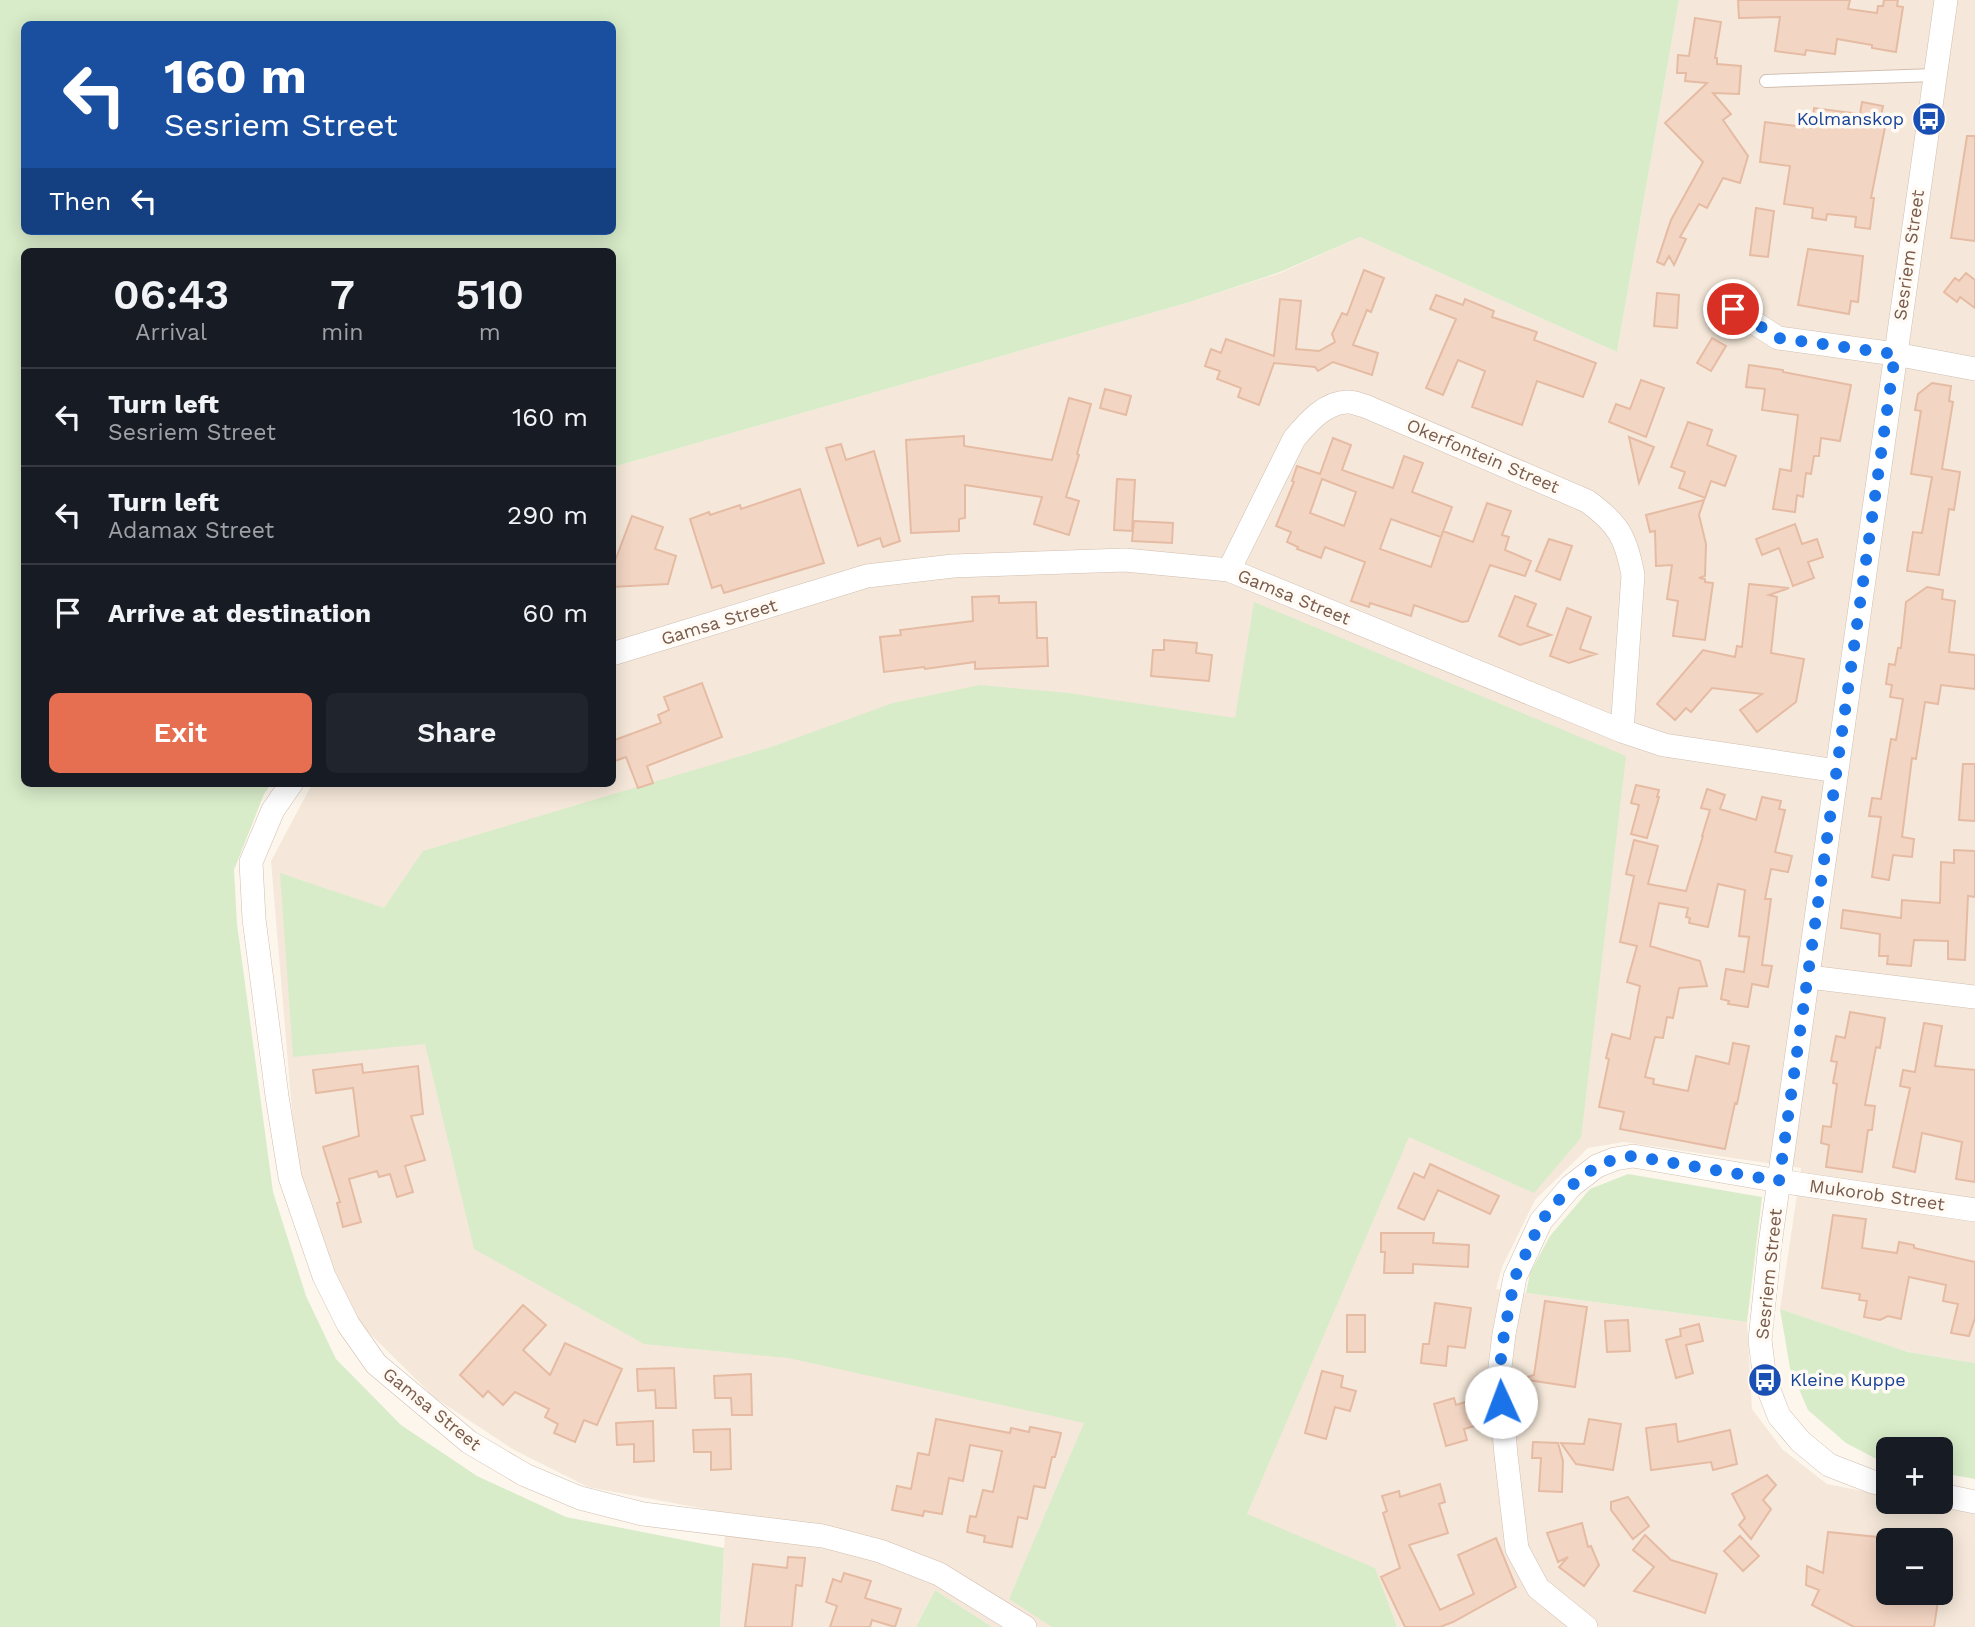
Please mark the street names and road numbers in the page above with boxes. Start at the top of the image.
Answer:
street label: Sesriem Street [1889,188,1928,321]
street label: Okerfontein Street [1404,414,1563,497]
street label: Gamsa Street [1235,564,1354,629]
street label: Gamsa Street [658,594,780,649]
street label: Mukorob Street [1808,1175,1947,1214]
street label: Sesriem Street [1751,1207,1786,1340]
street label: Gamsa Street [379,1363,486,1455]

